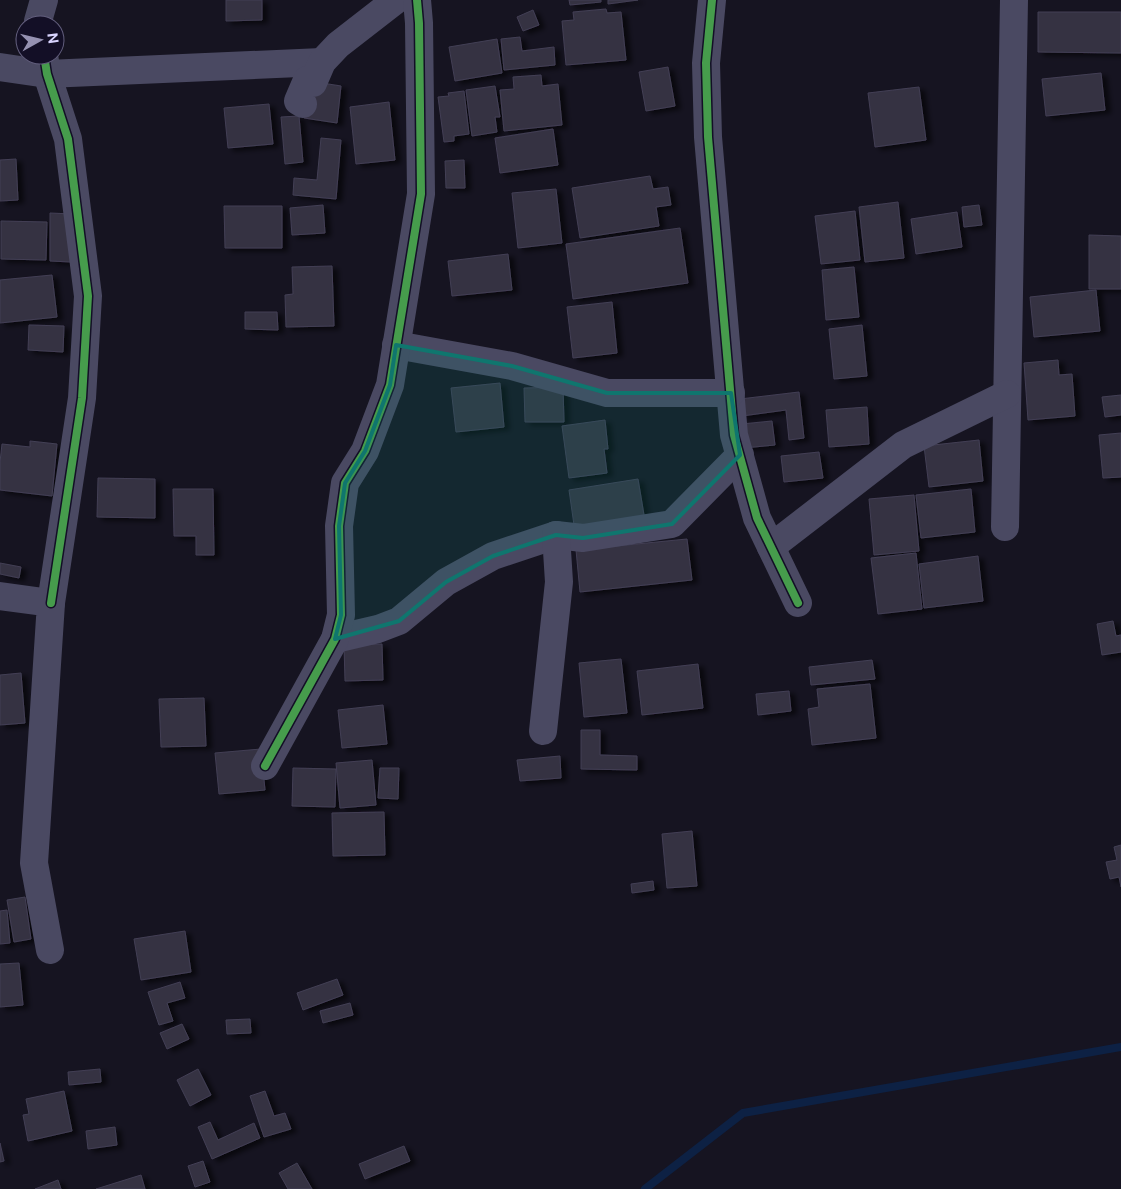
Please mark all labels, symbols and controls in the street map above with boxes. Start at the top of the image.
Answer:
north arrow [15,15,65,65]
text: N [44,32,62,45]

